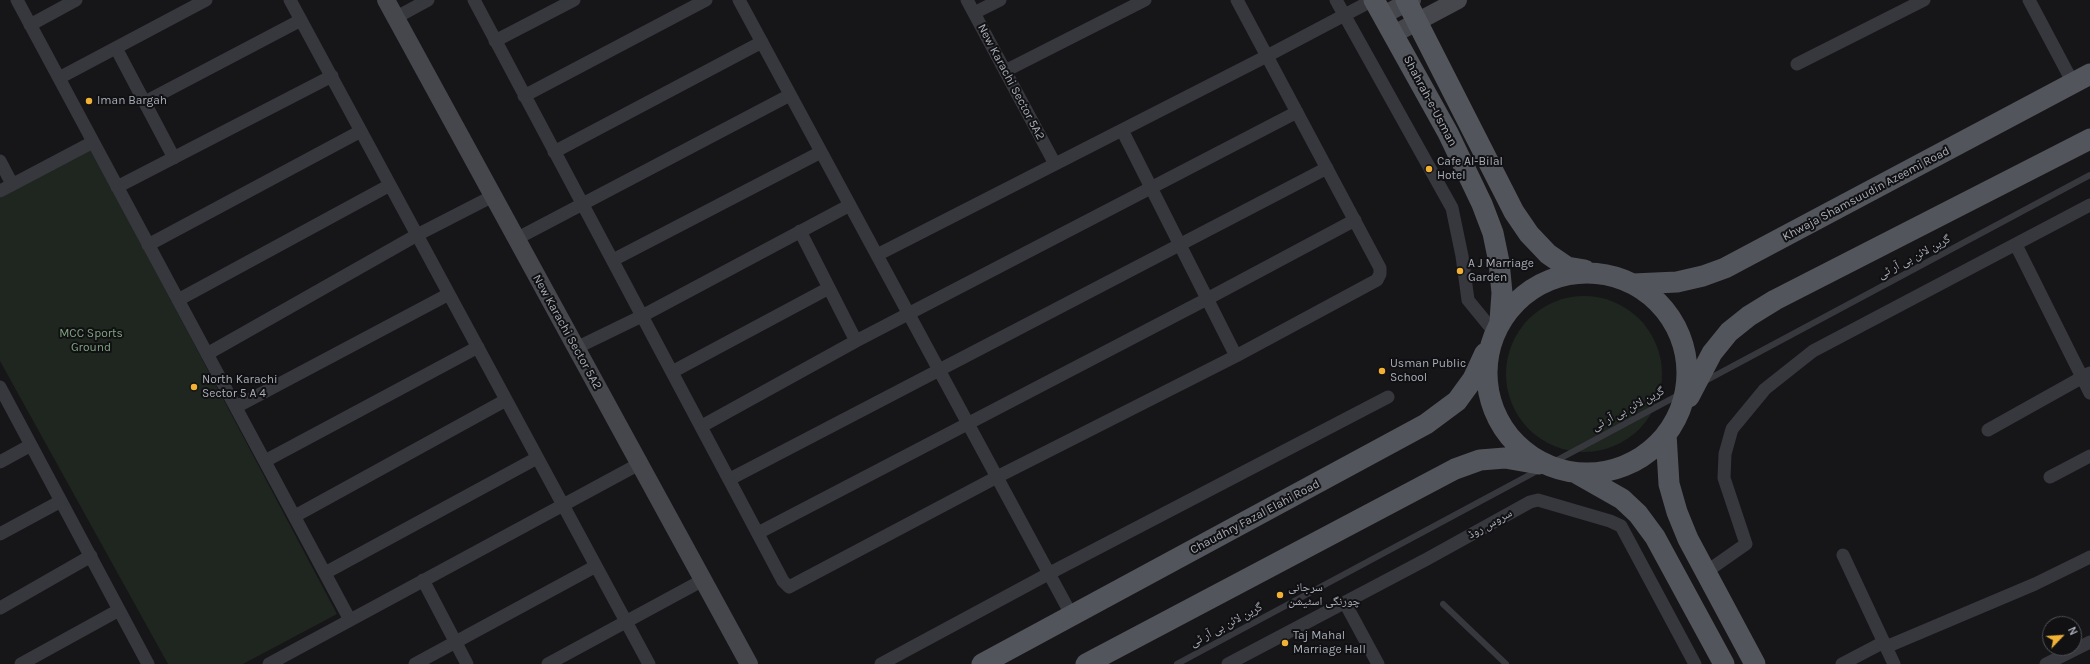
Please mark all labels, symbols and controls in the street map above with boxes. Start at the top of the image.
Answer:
street label: New Karachi Sector 5A2 [974,22,1048,142]
street label: Shahrah-e-Usman [1400,53,1460,149]
place label: Iman Bargah [97,94,167,108]
marker: Iman Bargah [84,96,94,106]
street label: Khwaja Shamsuudin Azeemi Road [1780,144,1952,244]
place label: Cafe Al-Bilal Hotel [1437,155,1503,183]
marker: Cafe Al-Bilal Hotel [1424,164,1434,174]
street label: گرین لائن بی آر ٹی [1875,232,1953,282]
place label: A J Marriage Garden [1468,257,1534,285]
marker: A J Marriage Garden [1455,266,1465,276]
street label: New Karachi Sector 5A2 [529,272,605,392]
park label: MCC Sports Ground [59,327,123,355]
place label: Usman Public School [1390,357,1466,385]
marker: Usman Public School [1377,366,1387,376]
place label: North Karachi Sector 5 A 4 [202,373,278,401]
marker: North Karachi Sector 5 A 4 [189,382,199,392]
street label: گرین لائن بی آر ٹی [1589,384,1667,434]
street label: Chaudhry Fazal Elahi Road [1188,477,1322,557]
street label: سروس روڈ [1465,506,1515,542]
place label: سرجانی چورنگی اسٹیشن [1288,581,1360,609]
marker: سرجانی چورنگی اسٹیشن [1275,590,1285,600]
street label: گرین لائن بی آر ٹی [1187,600,1265,650]
north arrow [2042,616,2082,656]
text: N [2065,625,2080,637]
place label: Taj Mahal Marriage Hall [1293,629,1366,657]
marker: Taj Mahal Marriage Hall [1280,638,1290,648]

